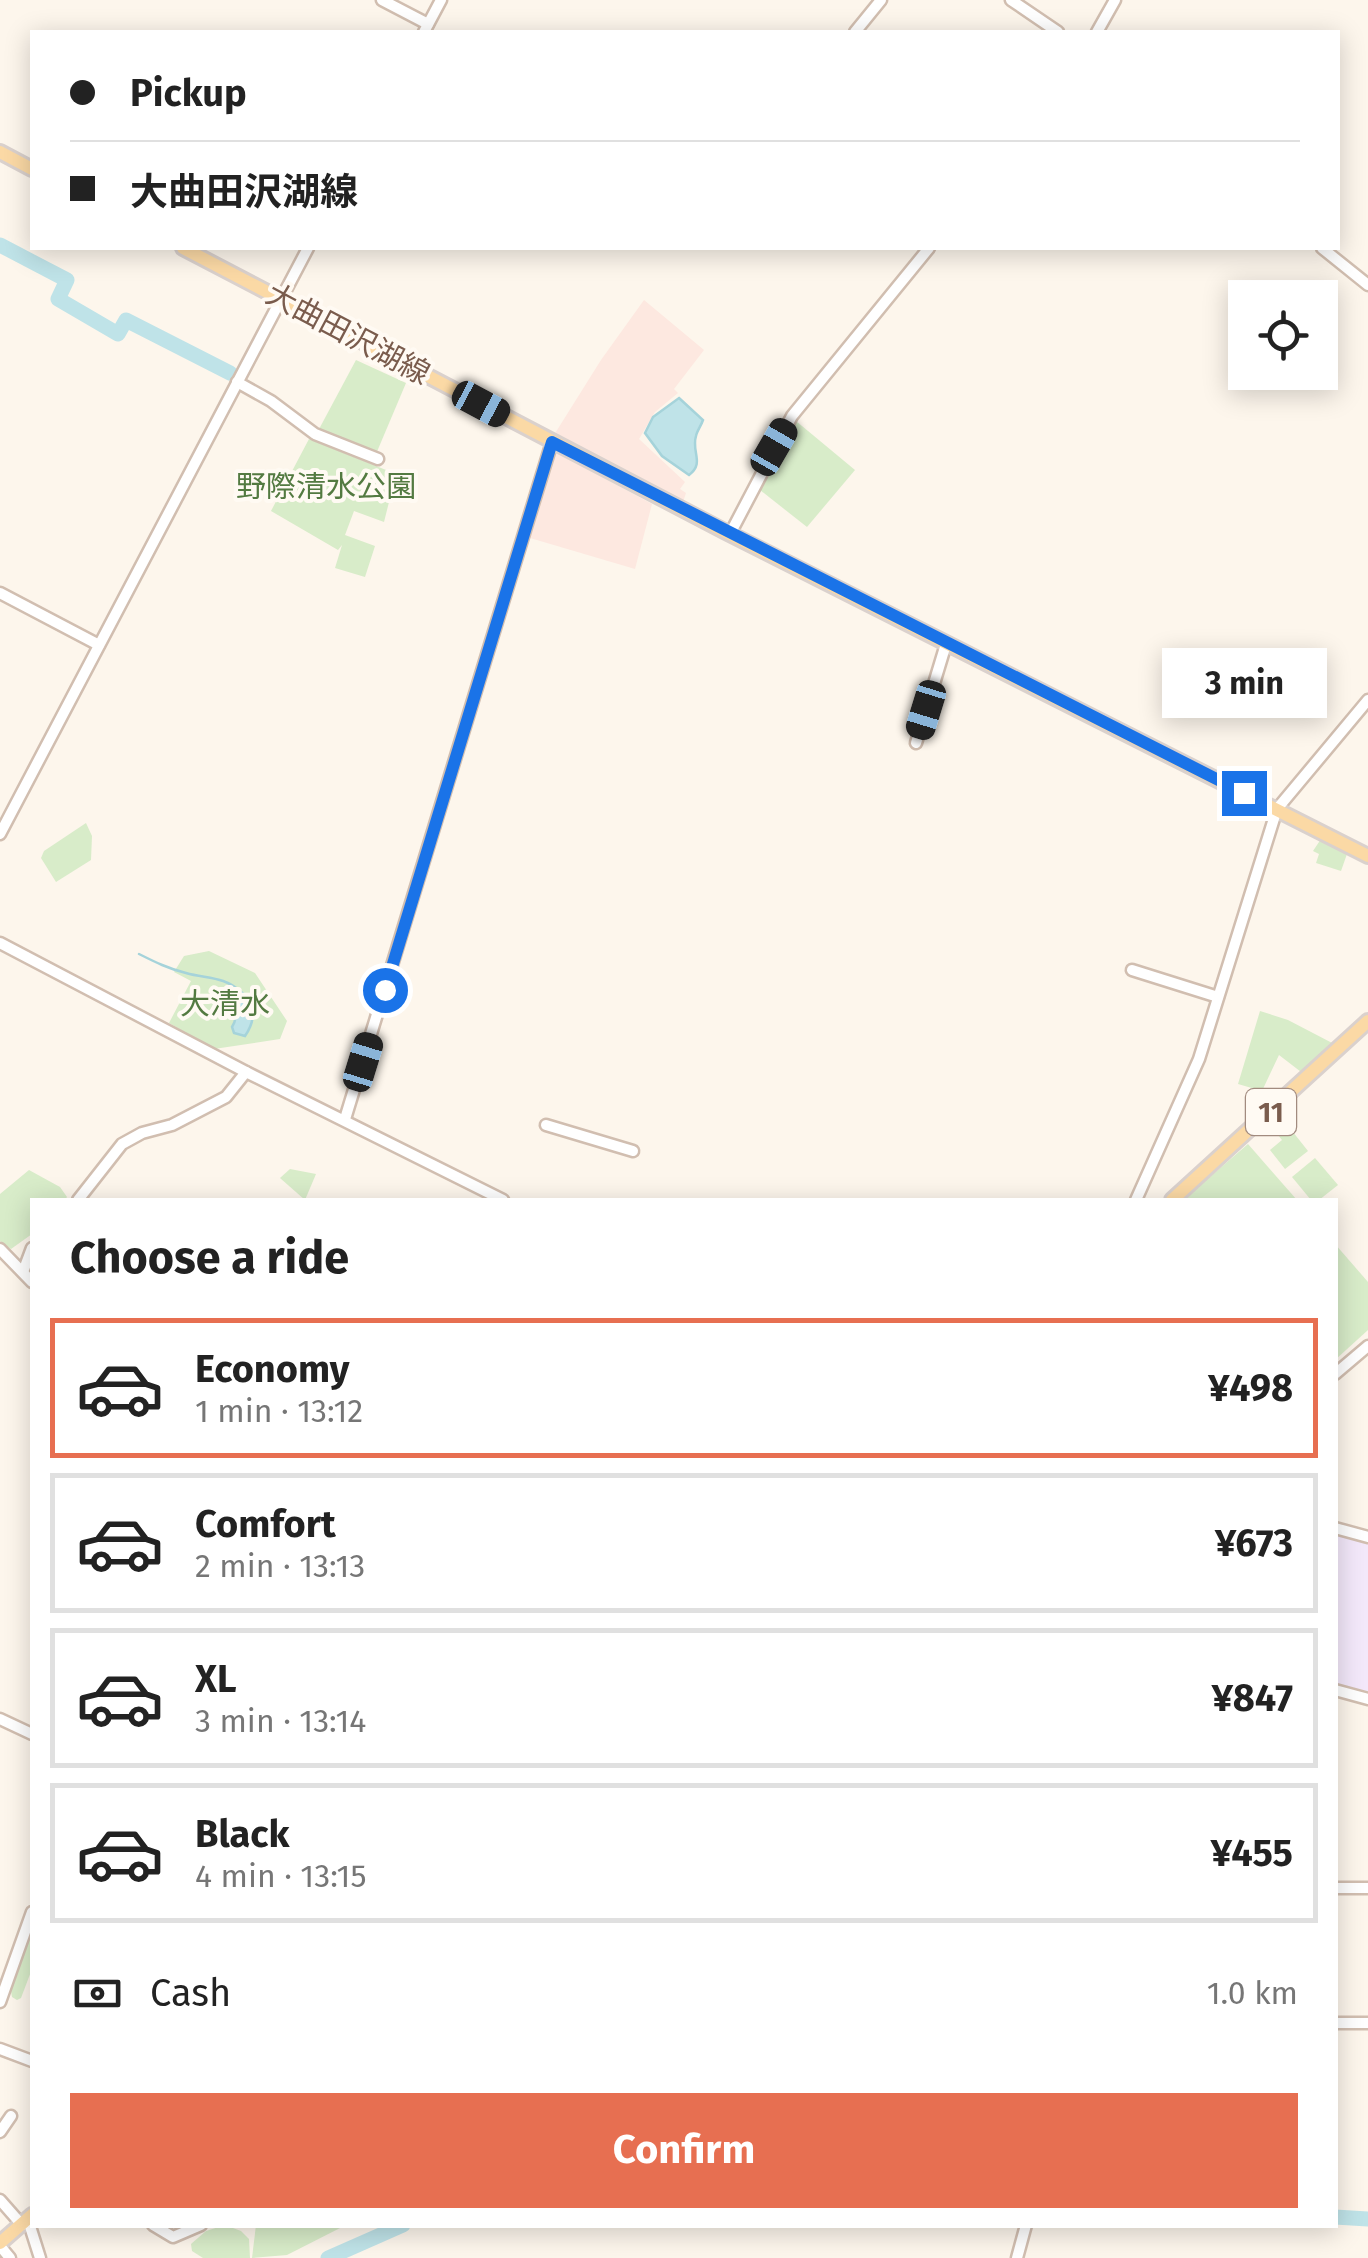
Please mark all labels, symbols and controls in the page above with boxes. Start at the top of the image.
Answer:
text: Pickup [130,70,247,116]
text: 大曲田沢湖線 [130,169,358,215]
street label: 大曲田沢湖線 [260,276,436,392]
map controls [1228,280,1338,390]
button: locate [1228,280,1338,390]
car [447,377,515,431]
car [746,414,802,480]
park label: 野際清水公園 [236,469,416,505]
callout: 3 min [1162,648,1326,718]
text: 3 min [1205,664,1284,702]
car [903,677,949,743]
route end [1222,771,1267,816]
route start [363,968,408,1013]
park label: 大清水 [180,986,270,1022]
car [340,1029,386,1095]
road number: 11 [1246,1089,1296,1135]
text: Choose a ride [70,1231,349,1285]
icon: car [75,1343,165,1433]
text: Economy [195,1346,350,1392]
text: ¥498 [1208,1365,1293,1411]
text: 1 min · 13:12 [195,1392,363,1430]
icon: car [75,1498,165,1588]
text: Comfort [195,1501,336,1547]
text: ¥673 [1215,1520,1293,1566]
text: 2 min · 13:13 [195,1547,365,1585]
icon: car [75,1653,165,1743]
text: XL [195,1656,237,1702]
text: ¥847 [1212,1675,1293,1721]
text: 3 min · 13:14 [195,1702,366,1740]
icon: car [75,1808,165,1898]
text: Black [195,1811,290,1857]
text: ¥455 [1211,1830,1293,1876]
text: 4 min · 13:15 [195,1857,366,1895]
icon: cash [70,1966,125,2021]
text: Cash [150,1970,231,2016]
text: 1.0 km [1207,1974,1298,2012]
button: Confirm [70,2093,1298,2208]

